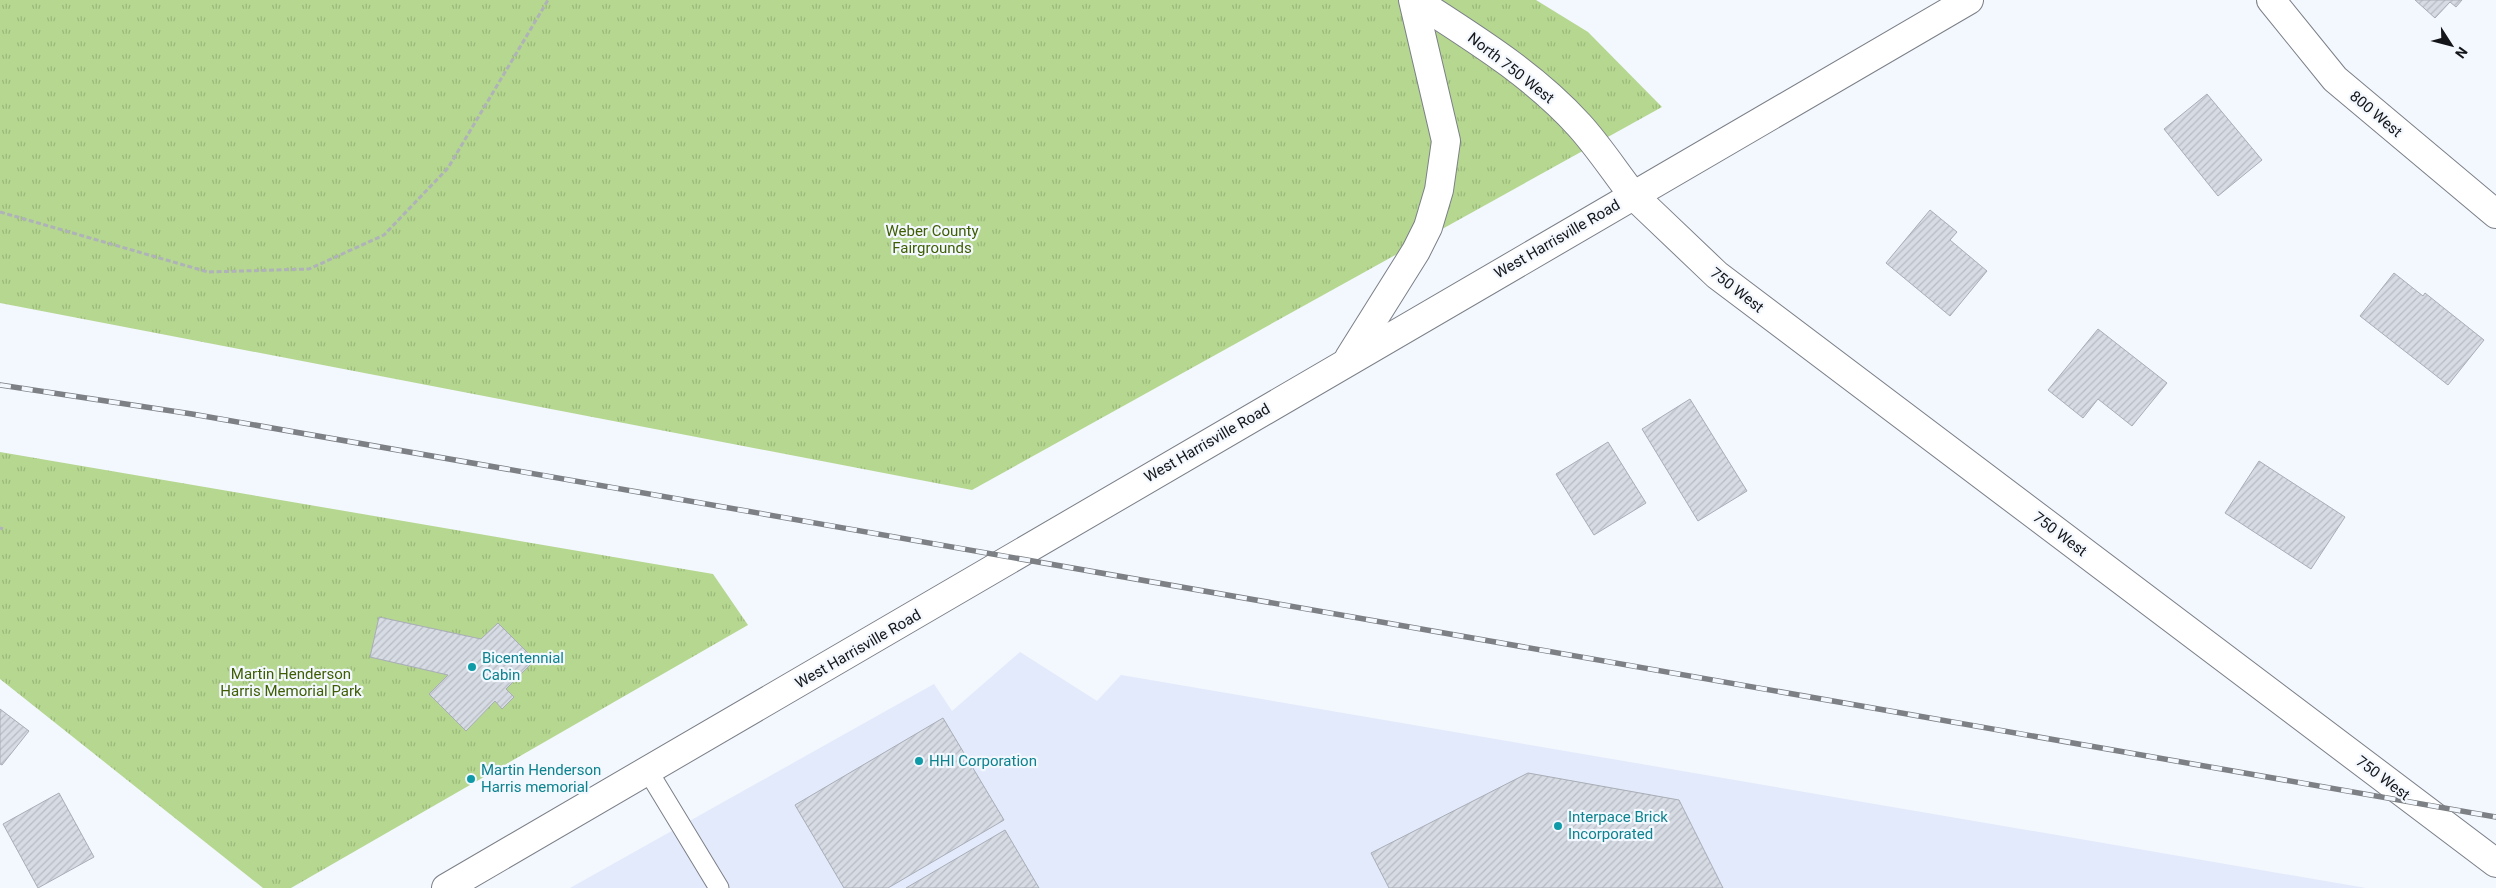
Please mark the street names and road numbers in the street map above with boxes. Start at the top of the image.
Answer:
street label: North 750 West [1464,29,1558,107]
street label: 800 West [2346,87,2406,141]
street label: West Harrisville Road [1491,196,1623,282]
street label: 750 West [1707,264,1767,316]
street label: West Harrisville Road [1141,400,1273,486]
street label: 750 West [2030,508,2091,560]
street label: West Harrisville Road [792,606,924,692]
street label: 750 West [2353,752,2414,804]

